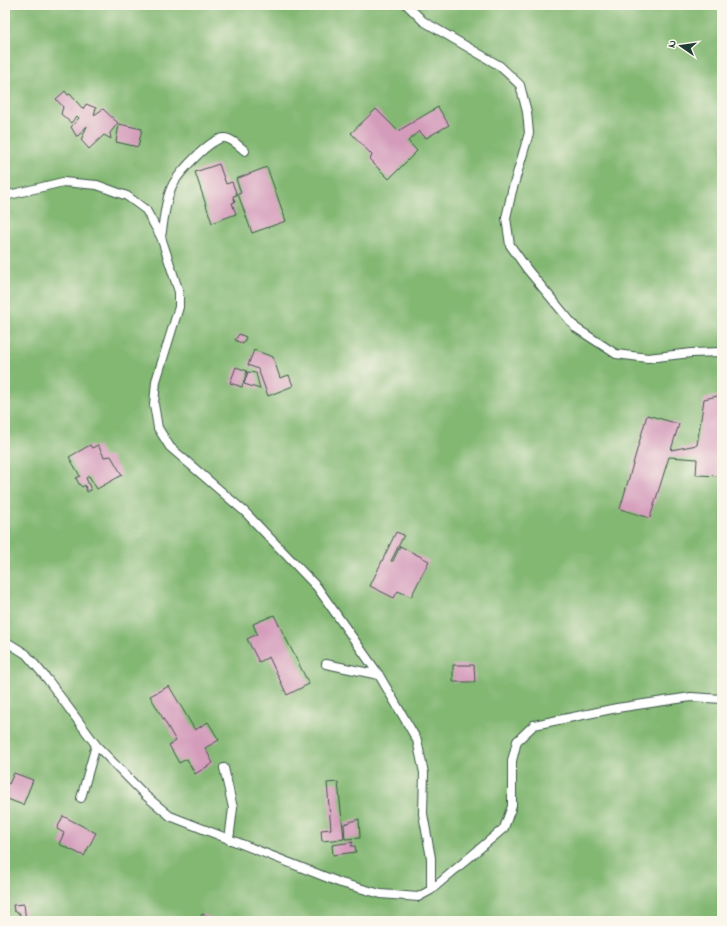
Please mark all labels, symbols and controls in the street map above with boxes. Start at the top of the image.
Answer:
north arrow [661,26,701,66]
text: N [664,39,681,49]

